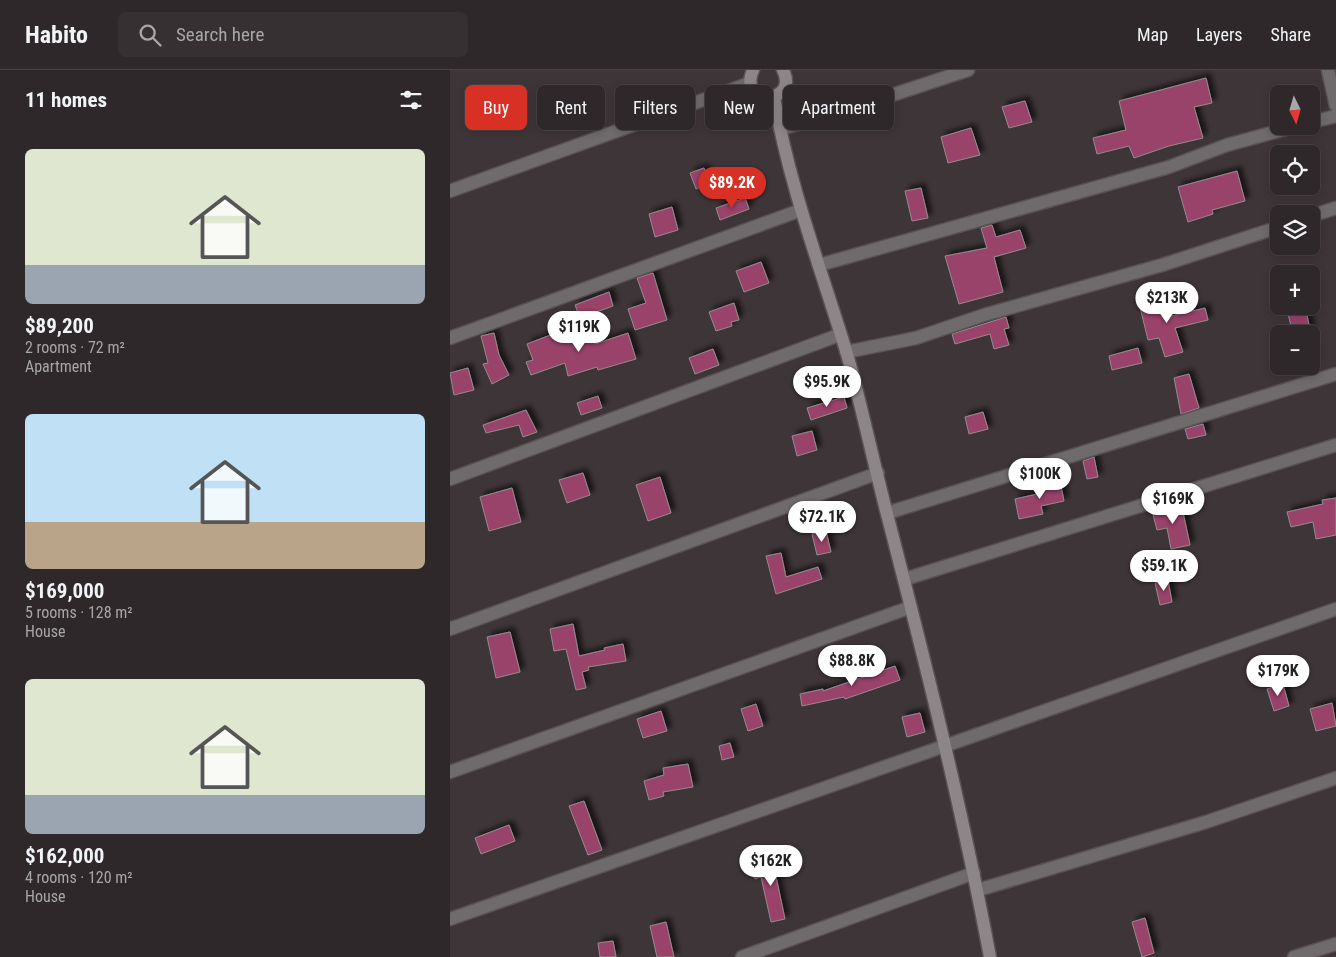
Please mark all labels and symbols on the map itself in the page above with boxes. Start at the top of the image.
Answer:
north arrow [1270,85,1320,135]
pin: $89.2K [691,166,773,209]
pin: $213K [1132,282,1202,324]
pin: $119K [544,310,614,353]
pin: $95.9K [786,366,868,408]
pin: $100K [1005,458,1075,500]
pin: $169K [1138,482,1208,525]
pin: $72.1K [781,500,863,543]
pin: $59.1K [1123,550,1205,592]
pin: $88.8K [811,644,893,687]
pin: $179K [1243,654,1313,697]
pin: $162K [736,844,806,887]

